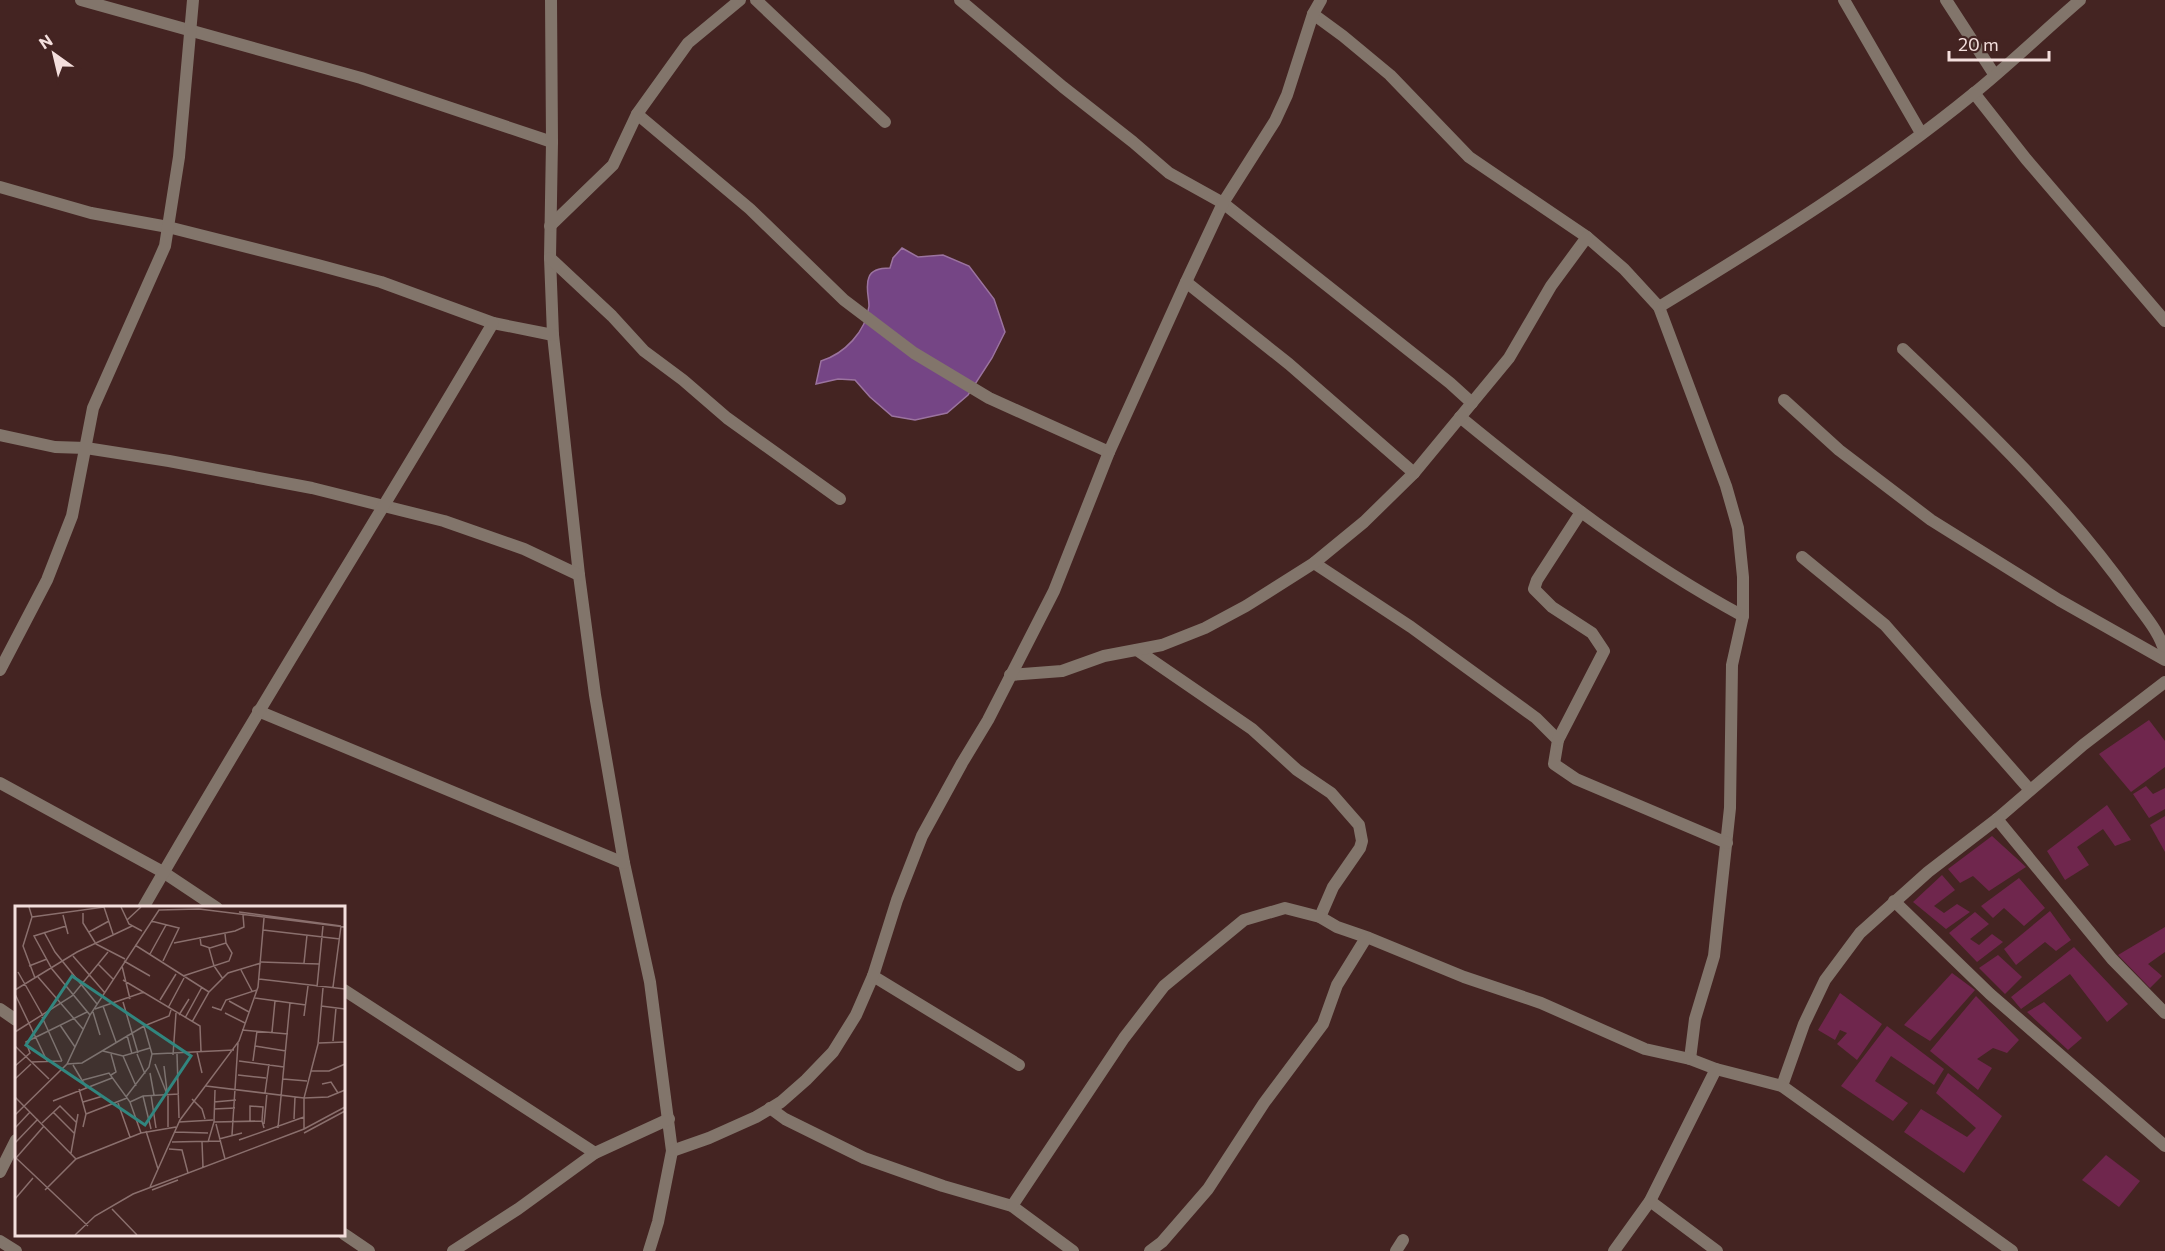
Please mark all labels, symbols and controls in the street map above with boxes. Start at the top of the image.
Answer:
north arrow [24,24,84,84]
scale bar [1949,24,2050,62]
text: N [35,30,56,52]
text: 20 m [1958,33,1999,55]
inset map [15,906,345,1236]

